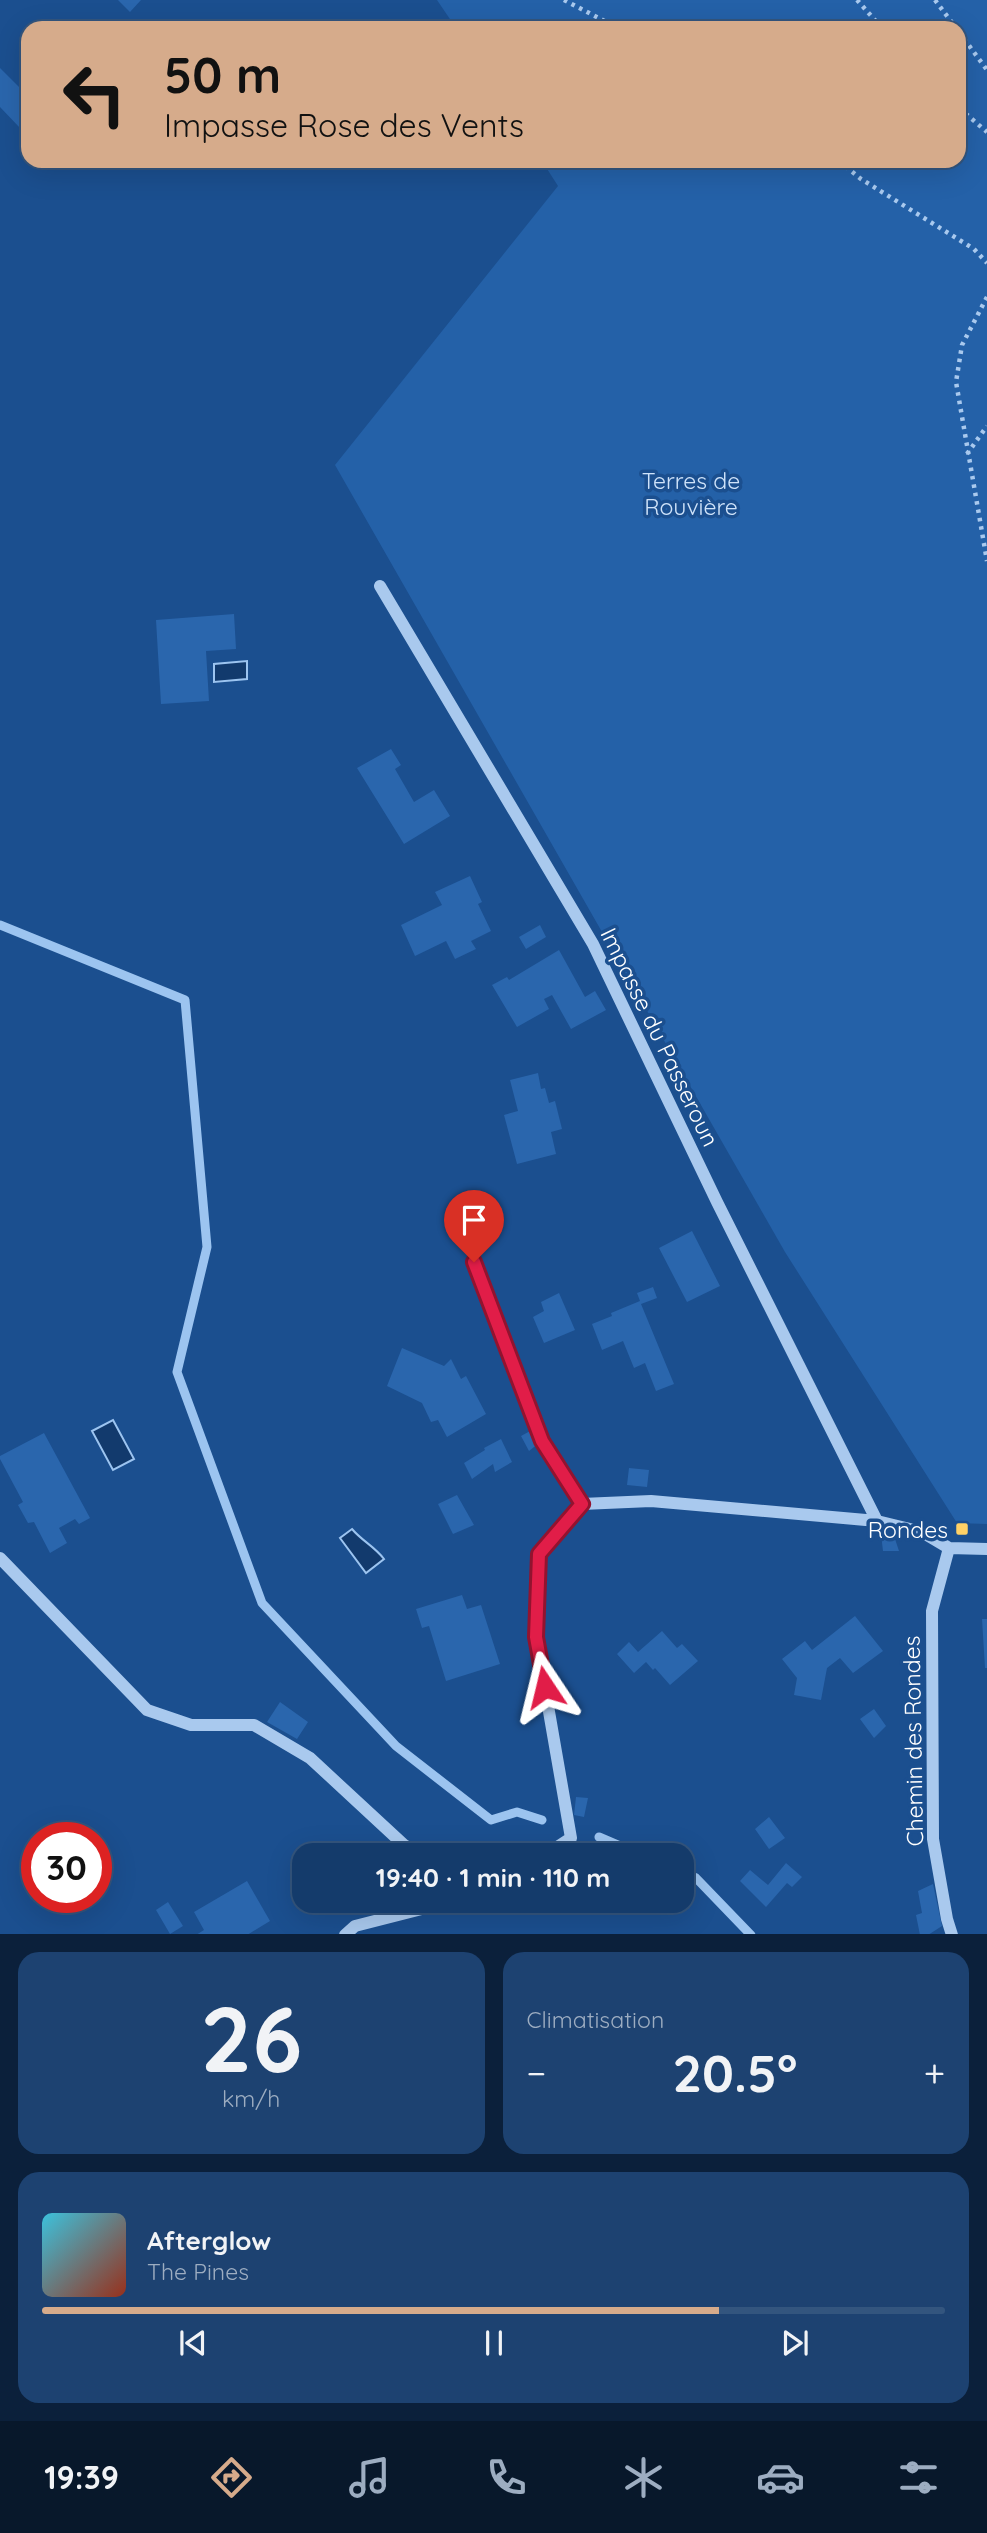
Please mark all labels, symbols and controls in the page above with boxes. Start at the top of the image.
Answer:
text: 50 m [164,44,281,105]
icon: left [49,49,140,140]
text: Impasse Rose des Vents [164,105,524,145]
park label: Terres de Rouvière [642,466,740,521]
street label: Impasse du Passeroun [594,923,726,1151]
pin [444,1190,504,1262]
icon: arrive [455,1201,493,1239]
place label: Rondes [868,1515,948,1544]
marker: Rondes [954,1521,970,1537]
street label: Chemin des Rondes [897,1635,929,1847]
position arrow [508,1650,582,1724]
speed limit sign: 30 [21,1822,112,1913]
text: 19:40 · 1 min · 110 m [376,1861,610,1894]
text: 26 [200,1981,302,2095]
text: Climatisation [527,2005,664,2034]
text: 20.5° [672,2040,797,2105]
text: − [527,2049,546,2097]
text: + [924,2049,945,2097]
text: km/h [222,2084,280,2113]
text: Afterglow [147,2224,271,2257]
text: The Pines [147,2257,249,2286]
icon: previous [174,2324,212,2362]
icon: pause [475,2324,513,2362]
icon: next [776,2324,814,2362]
icon: directions [207,2453,256,2502]
icon: music [345,2453,394,2502]
icon: phone [482,2453,531,2502]
icon: climate [619,2453,668,2502]
icon: car [756,2453,805,2502]
icon: filters [894,2453,943,2502]
text: 19:39 [44,2457,119,2497]

